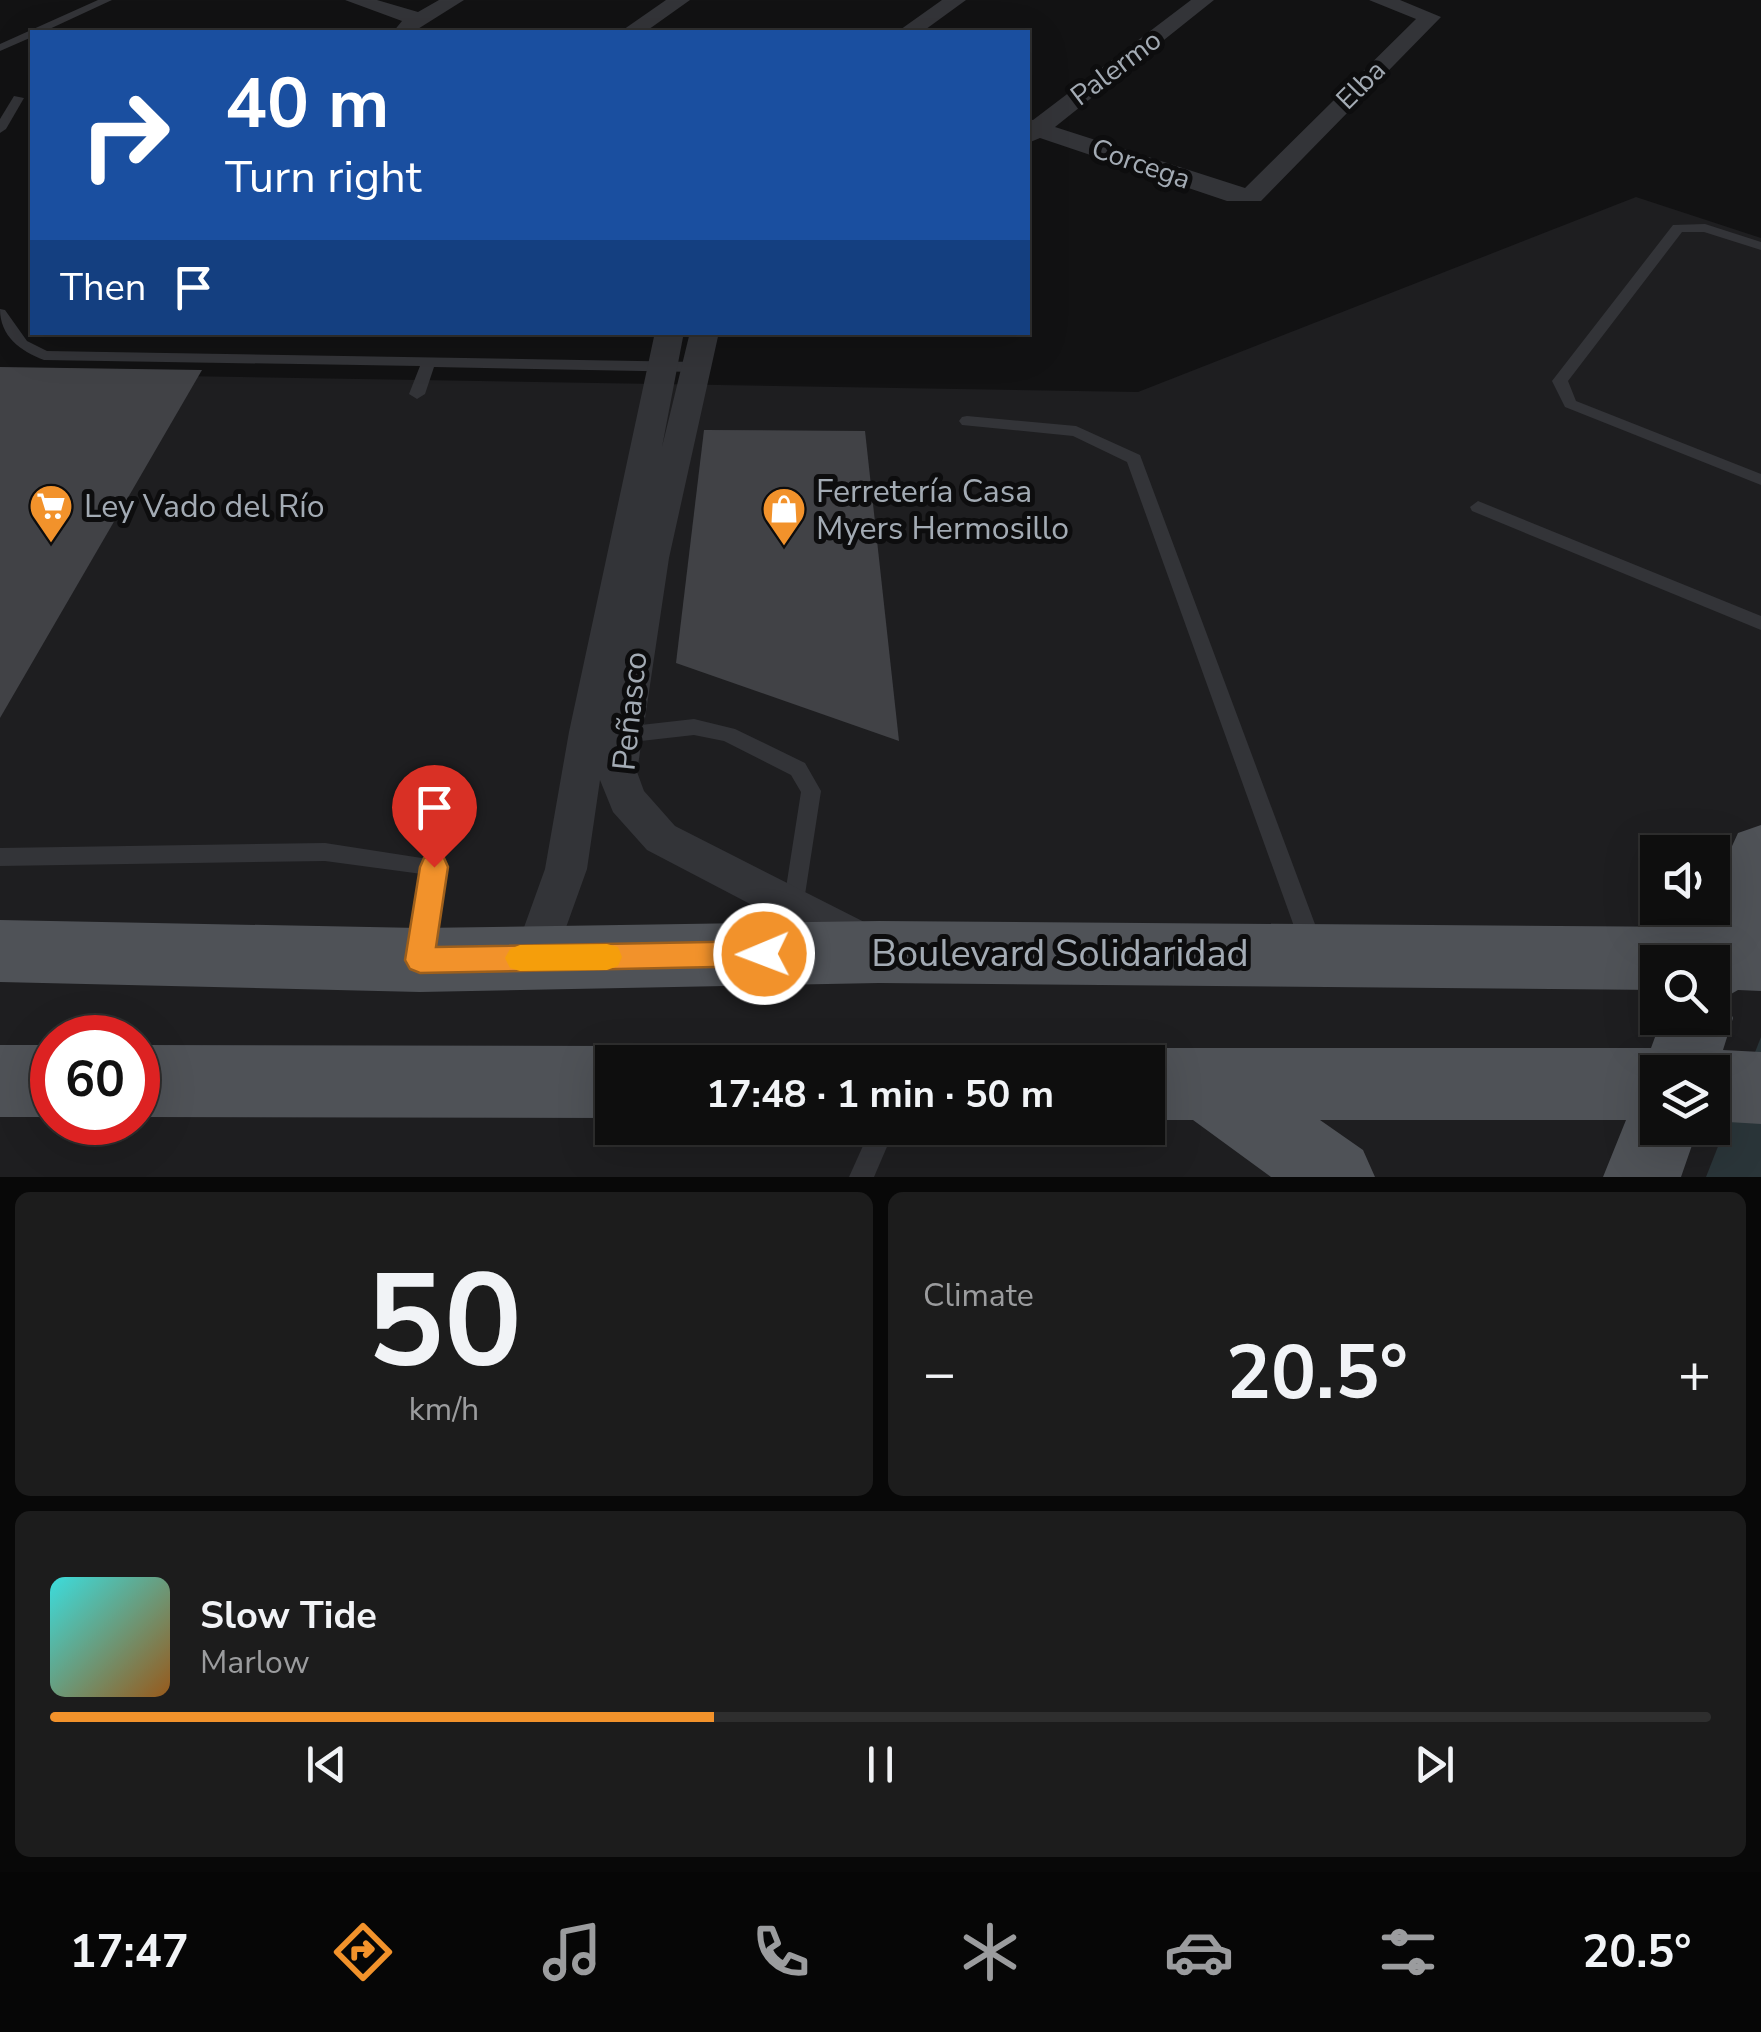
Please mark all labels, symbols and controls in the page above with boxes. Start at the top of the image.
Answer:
street label: Palermo [1063,21,1169,115]
street label: Elba [1328,52,1394,118]
text: 40 m [225,56,389,152]
icon: right [60,70,190,200]
street label: Corcega [1087,129,1195,199]
text: Turn right [225,147,422,208]
icon: arrive [166,260,221,315]
text: Then [60,262,146,313]
place label: Ferretería Casa Myers Hermosillo [816,470,1069,550]
supermarket icon: Ley Vado del Río [28,483,74,544]
place label: Ley Vado del Río [84,485,325,528]
shop icon: Ferretería Casa Myers Hermosillo [761,486,807,547]
street label: Peñasco [602,649,658,773]
pin [392,765,477,868]
icon: arrive [407,780,462,835]
map controls [1640,835,1730,1145]
button: sound [1640,835,1730,925]
position arrow [712,902,816,1006]
street label: Boulevard Solidaridad [871,928,1249,979]
button: search [1640,945,1730,1035]
speed limit sign: 60 [30,1015,160,1145]
button: layers [1640,1055,1730,1145]
text: 17:48 · 1 min · 50 m [706,1069,1054,1120]
text: 50 [366,1234,522,1411]
text: Climate [923,1274,1034,1317]
text: 20.5° [1226,1322,1408,1424]
text: − [923,1336,956,1411]
text: + [1678,1336,1711,1411]
text: km/h [409,1388,479,1431]
text: Slow Tide [200,1590,377,1641]
text: Marlow [200,1641,310,1684]
icon: previous [299,1737,354,1792]
icon: pause [853,1737,908,1792]
icon: next [1407,1737,1462,1792]
icon: directions [328,1917,398,1987]
icon: music [537,1917,607,1987]
icon: phone [746,1917,816,1987]
icon: climate [955,1917,1025,1987]
icon: car [1164,1917,1234,1987]
icon: filters [1373,1917,1443,1987]
text: 17:47 [70,1922,189,1983]
text: 20.5° [1582,1922,1691,1983]

